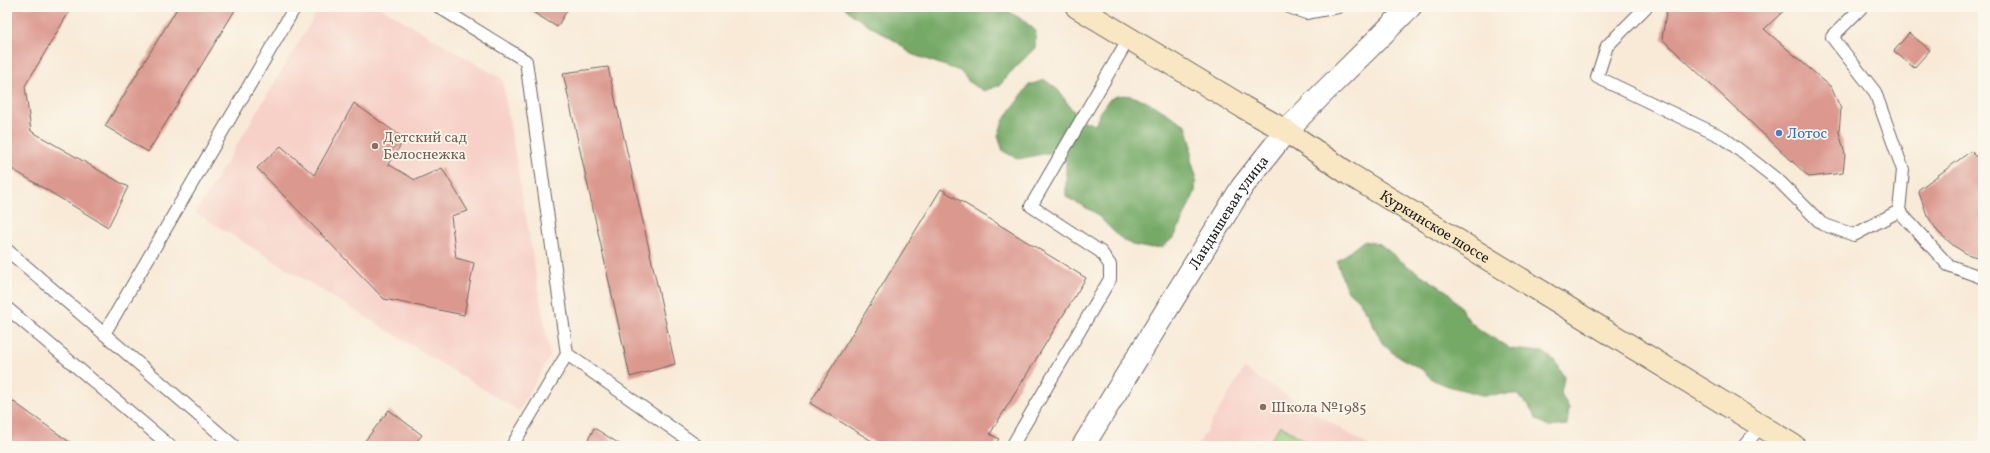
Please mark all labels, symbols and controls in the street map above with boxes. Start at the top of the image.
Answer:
place label: Лотос [1787,124,1828,145]
place label: Детский сад Белоснежка [383,128,468,166]
marker: Лотос [1774,128,1784,138]
marker: Детский сад Белоснежка [370,141,380,151]
street label: Ландышевая улица [1184,152,1275,274]
street label: Куркинское шоссе [1375,186,1493,270]
place label: Школа №1985 [1271,398,1366,419]
marker: Школа №1985 [1258,402,1268,412]

